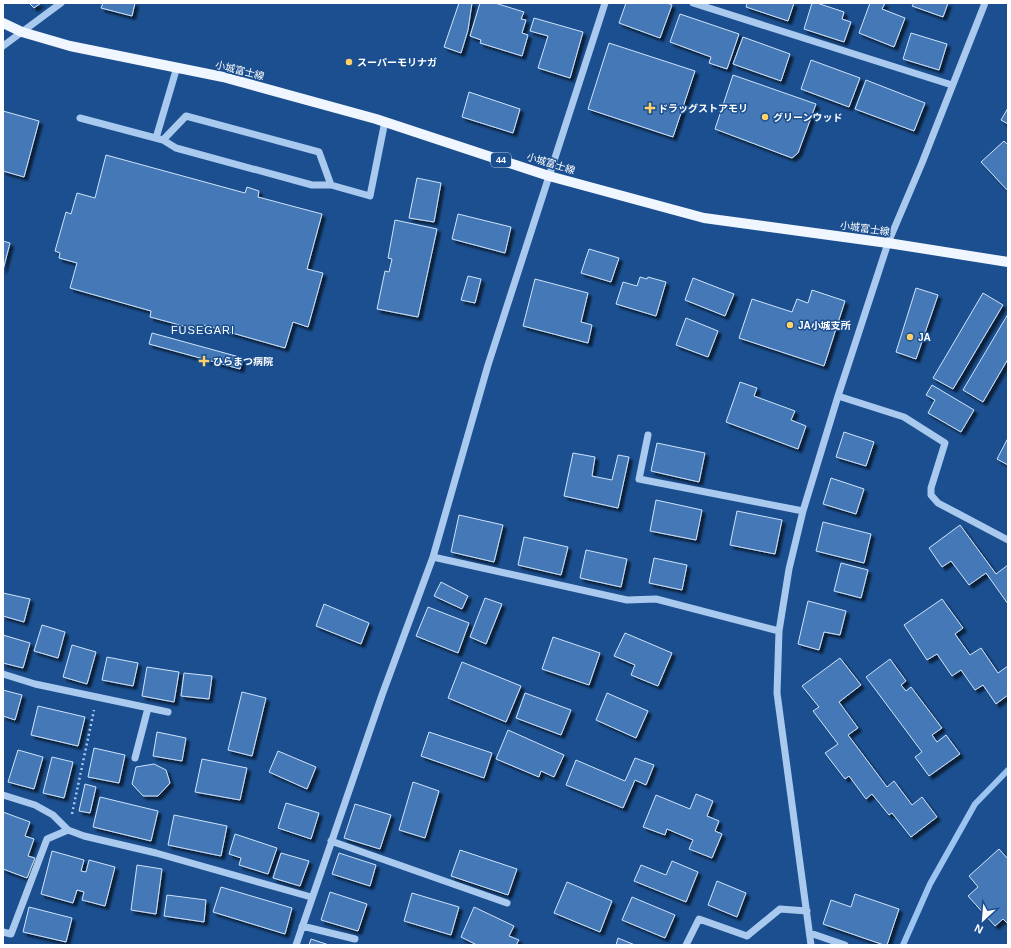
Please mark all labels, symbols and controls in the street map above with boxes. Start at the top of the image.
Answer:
marker: スーパーモリナガ [344,57,354,67]
place label: スーパーモリナガ [357,57,437,68]
street label: 小城富士線 [214,59,265,82]
marker: ドラッグストアモリ [645,103,655,113]
place label: ドラッグストアモリ [658,103,748,114]
marker: グリーンウッド [760,112,770,122]
place label: グリーンウッド [773,112,843,123]
street label: 小城富士線 [525,151,576,176]
road number: 44 [491,153,511,167]
street label: 小城富士線 [839,220,890,237]
marker: JA小城支所 [785,320,795,330]
place label: JA小城支所 [798,320,851,331]
district label: FUSEGARI [171,324,235,336]
marker: JA [905,332,915,342]
place label: JA [918,332,931,343]
marker: ひらまつ病院 [198,355,210,367]
place label: ひらまつ病院 [213,356,273,367]
north arrow [963,900,1003,940]
text: N [972,922,985,936]

